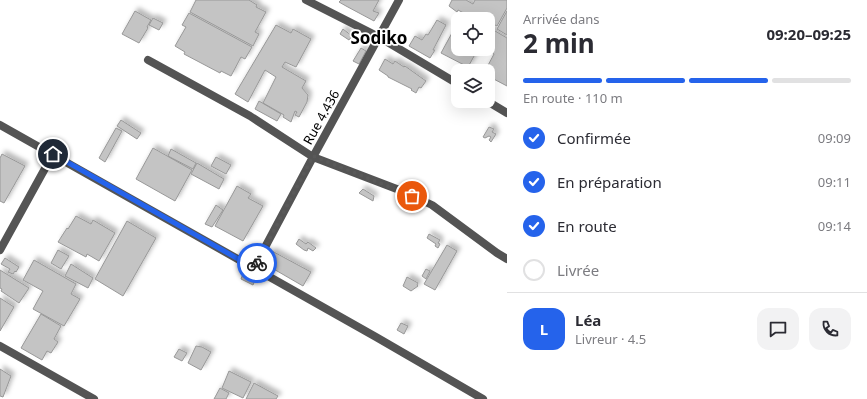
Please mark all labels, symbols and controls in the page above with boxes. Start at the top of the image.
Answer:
text: Arrivée dans [523,10,600,28]
map controls [451,12,495,108]
button: locate [451,12,495,56]
text: 09:20–09:25 [766,24,851,44]
text: 2 min [523,25,595,61]
district label: Sodiko [351,26,407,49]
button: layers [451,64,495,108]
street label: Rue 4.436 [299,86,343,148]
text: En route · 110 m [523,89,623,107]
icon: check [523,127,545,149]
text: Confirmée [557,128,631,148]
text: 09:09 [818,129,851,147]
pin [36,137,70,171]
icon: home [42,143,64,165]
icon: check [523,171,545,193]
text: En préparation [557,172,662,192]
text: 09:11 [818,173,851,191]
pin [395,179,429,213]
icon: bag [401,185,423,207]
icon: check [523,215,545,237]
text: En route [557,216,617,236]
text: 09:14 [818,217,851,235]
courier [237,243,277,283]
icon: bike [246,252,268,274]
text: Livrée [557,260,599,280]
button: chat [757,308,799,350]
button: phone [809,308,851,350]
text: Léa [575,310,601,330]
text: L [540,319,548,339]
text: Livreur · 4.5 [575,330,646,348]

